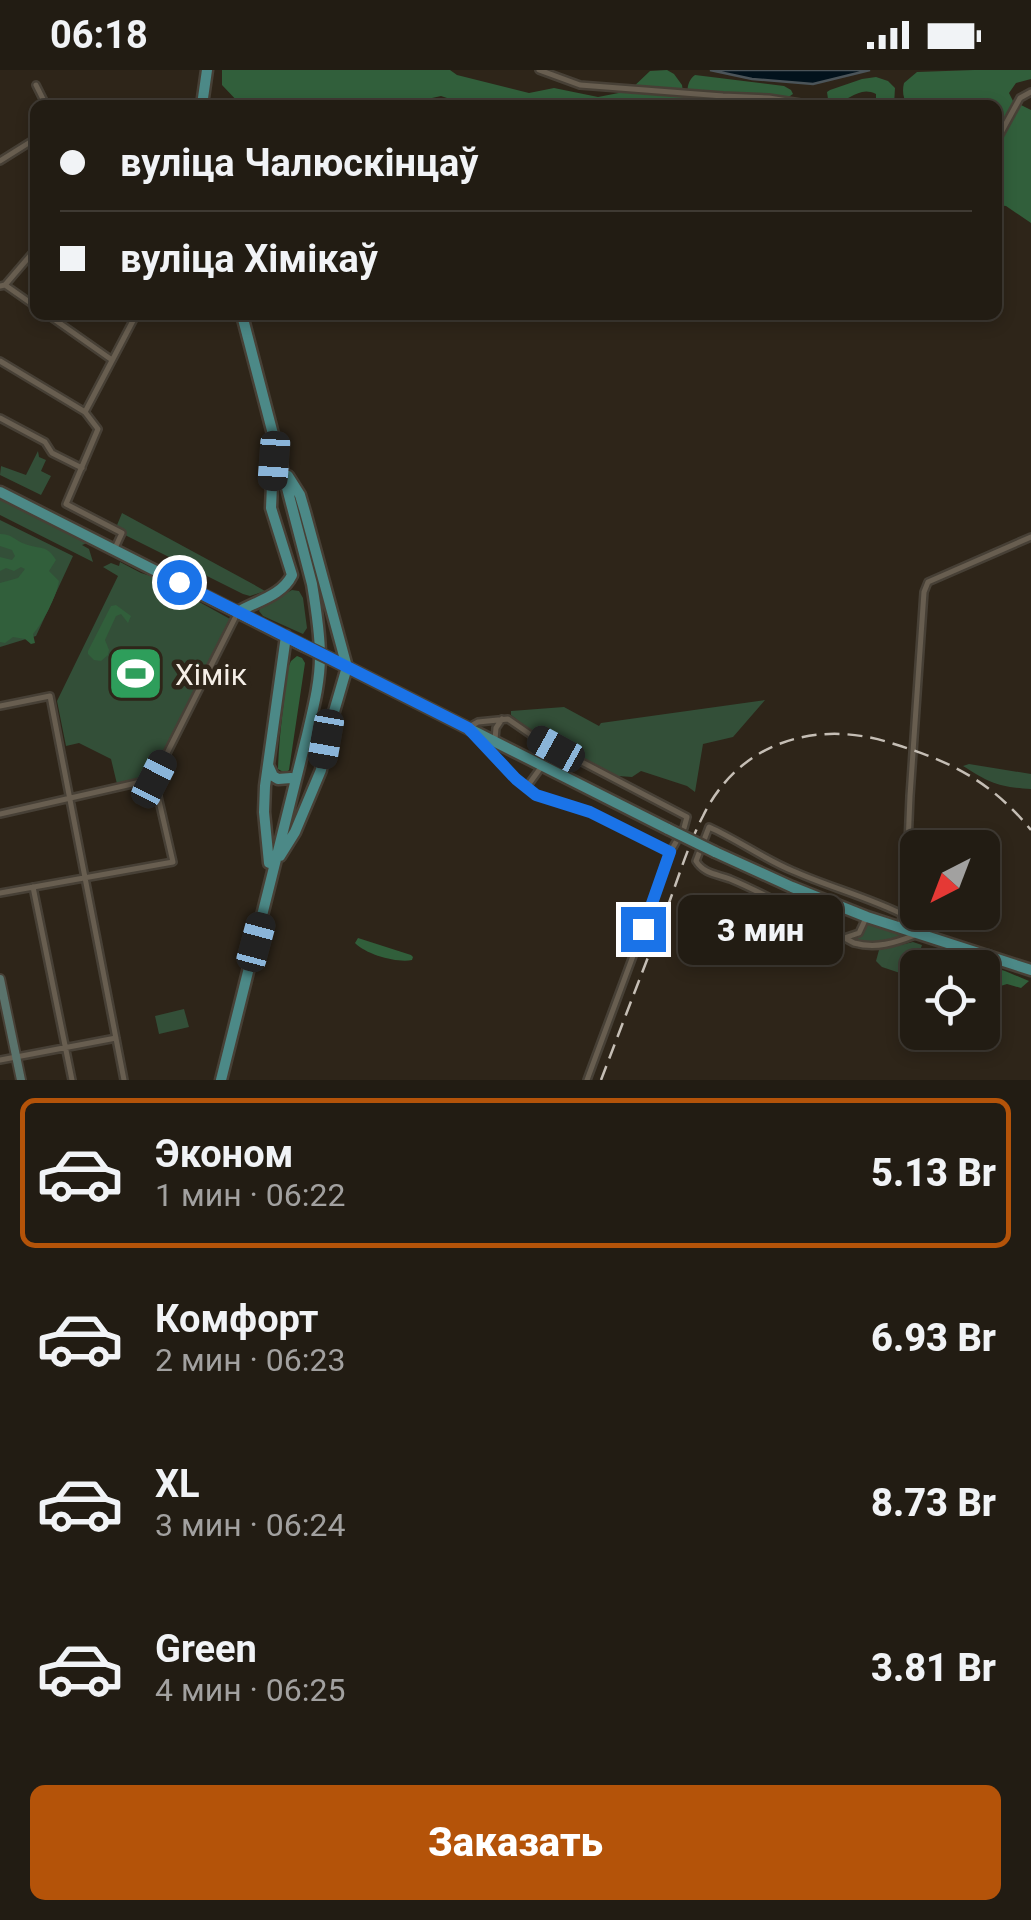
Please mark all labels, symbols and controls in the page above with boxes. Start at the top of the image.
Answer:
text: 06:18 [50,13,148,57]
text: вуліца Чалюскінцаў [120,141,478,185]
text: вуліца Хімікаў [120,237,378,281]
car [257,430,291,492]
route start [157,560,202,605]
sports icon: Хімік [106,644,166,704]
place label: Хімік [175,657,247,692]
car [306,707,346,771]
car [522,721,590,777]
car [127,745,181,813]
north arrow [900,830,1000,930]
map controls [900,830,1000,1050]
callout: 3 мин [678,894,843,964]
route end [621,907,666,952]
car [234,909,278,975]
text: 3 мин [717,911,804,949]
button: locate [900,950,1000,1050]
icon: car [35,1128,125,1218]
text: Эконом [155,1132,293,1176]
text: 5.13 Br [871,1151,996,1195]
text: 1 мин · 06:22 [155,1176,346,1214]
icon: car [35,1293,125,1383]
text: Комфорт [155,1297,318,1341]
text: 6.93 Br [871,1316,996,1360]
text: 2 мин · 06:23 [155,1341,346,1379]
icon: car [35,1458,125,1548]
text: XL [155,1462,200,1506]
text: 8.73 Br [871,1481,996,1525]
text: 3 мин · 06:24 [155,1506,346,1544]
icon: car [35,1623,125,1713]
text: Green [155,1627,257,1671]
text: 3.81 Br [871,1646,996,1690]
text: 4 мин · 06:25 [155,1671,346,1709]
button: Заказать [30,1785,1001,1900]

